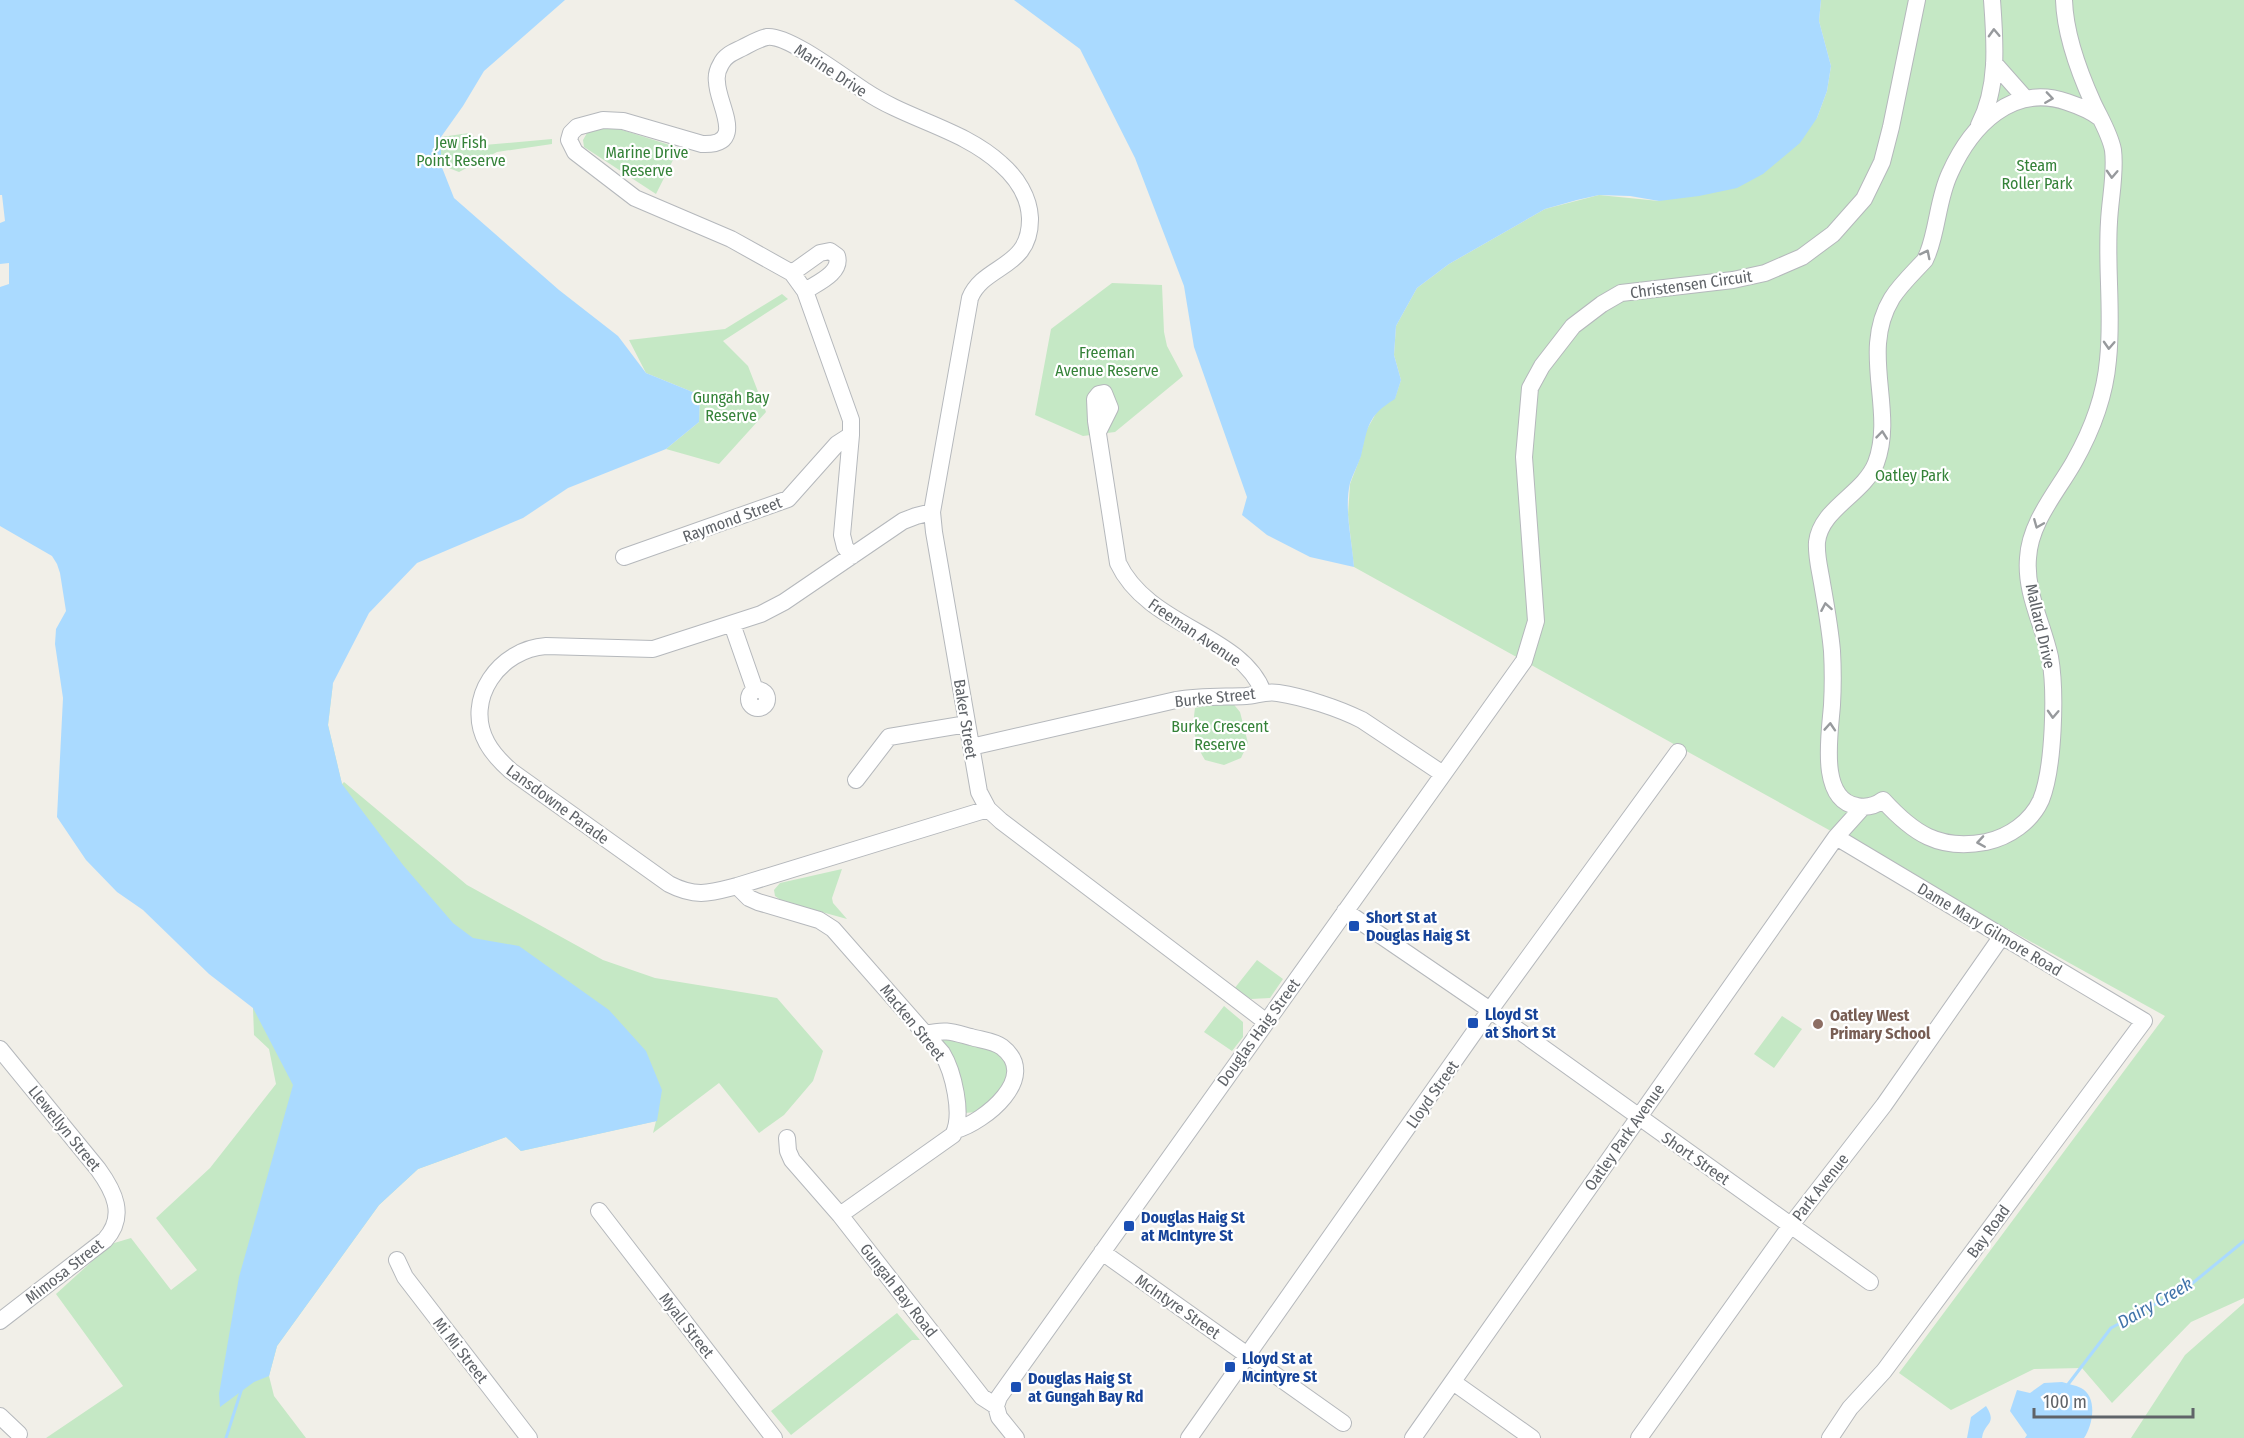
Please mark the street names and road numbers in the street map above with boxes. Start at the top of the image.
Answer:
street label: Marine Drive [791,40,871,101]
street label: Christensen Circuit [1629,266,1754,302]
street label: Raymond Street [680,492,785,546]
street label: Mallard Drive [2022,582,2060,671]
street label: Freeman Avenue [1145,594,1245,670]
street label: Baker Street [950,678,981,761]
street label: Burke Street [1174,684,1257,711]
street label: Lansdowne Parade [503,761,613,848]
street label: Dame Mary Gilmore Road [1914,879,2065,980]
street label: Douglas Haig Street [1213,974,1304,1090]
street label: Macken Street [876,980,950,1065]
street label: Lloyd Street [1402,1056,1463,1132]
street label: Oatley Park Avenue [1581,1080,1668,1194]
street label: Llewellyn Street [24,1082,105,1175]
street label: Short Street [1658,1128,1734,1189]
street label: Park Avenue [1788,1150,1853,1225]
street label: Bay Road [1963,1201,2014,1261]
street label: Mimosa Street [22,1235,108,1308]
street label: Gungah Bay Road [856,1240,941,1341]
street label: McIntyre Street [1132,1270,1224,1343]
street label: Myall Street [655,1289,718,1362]
street label: Mi Mi Street [429,1314,492,1387]

